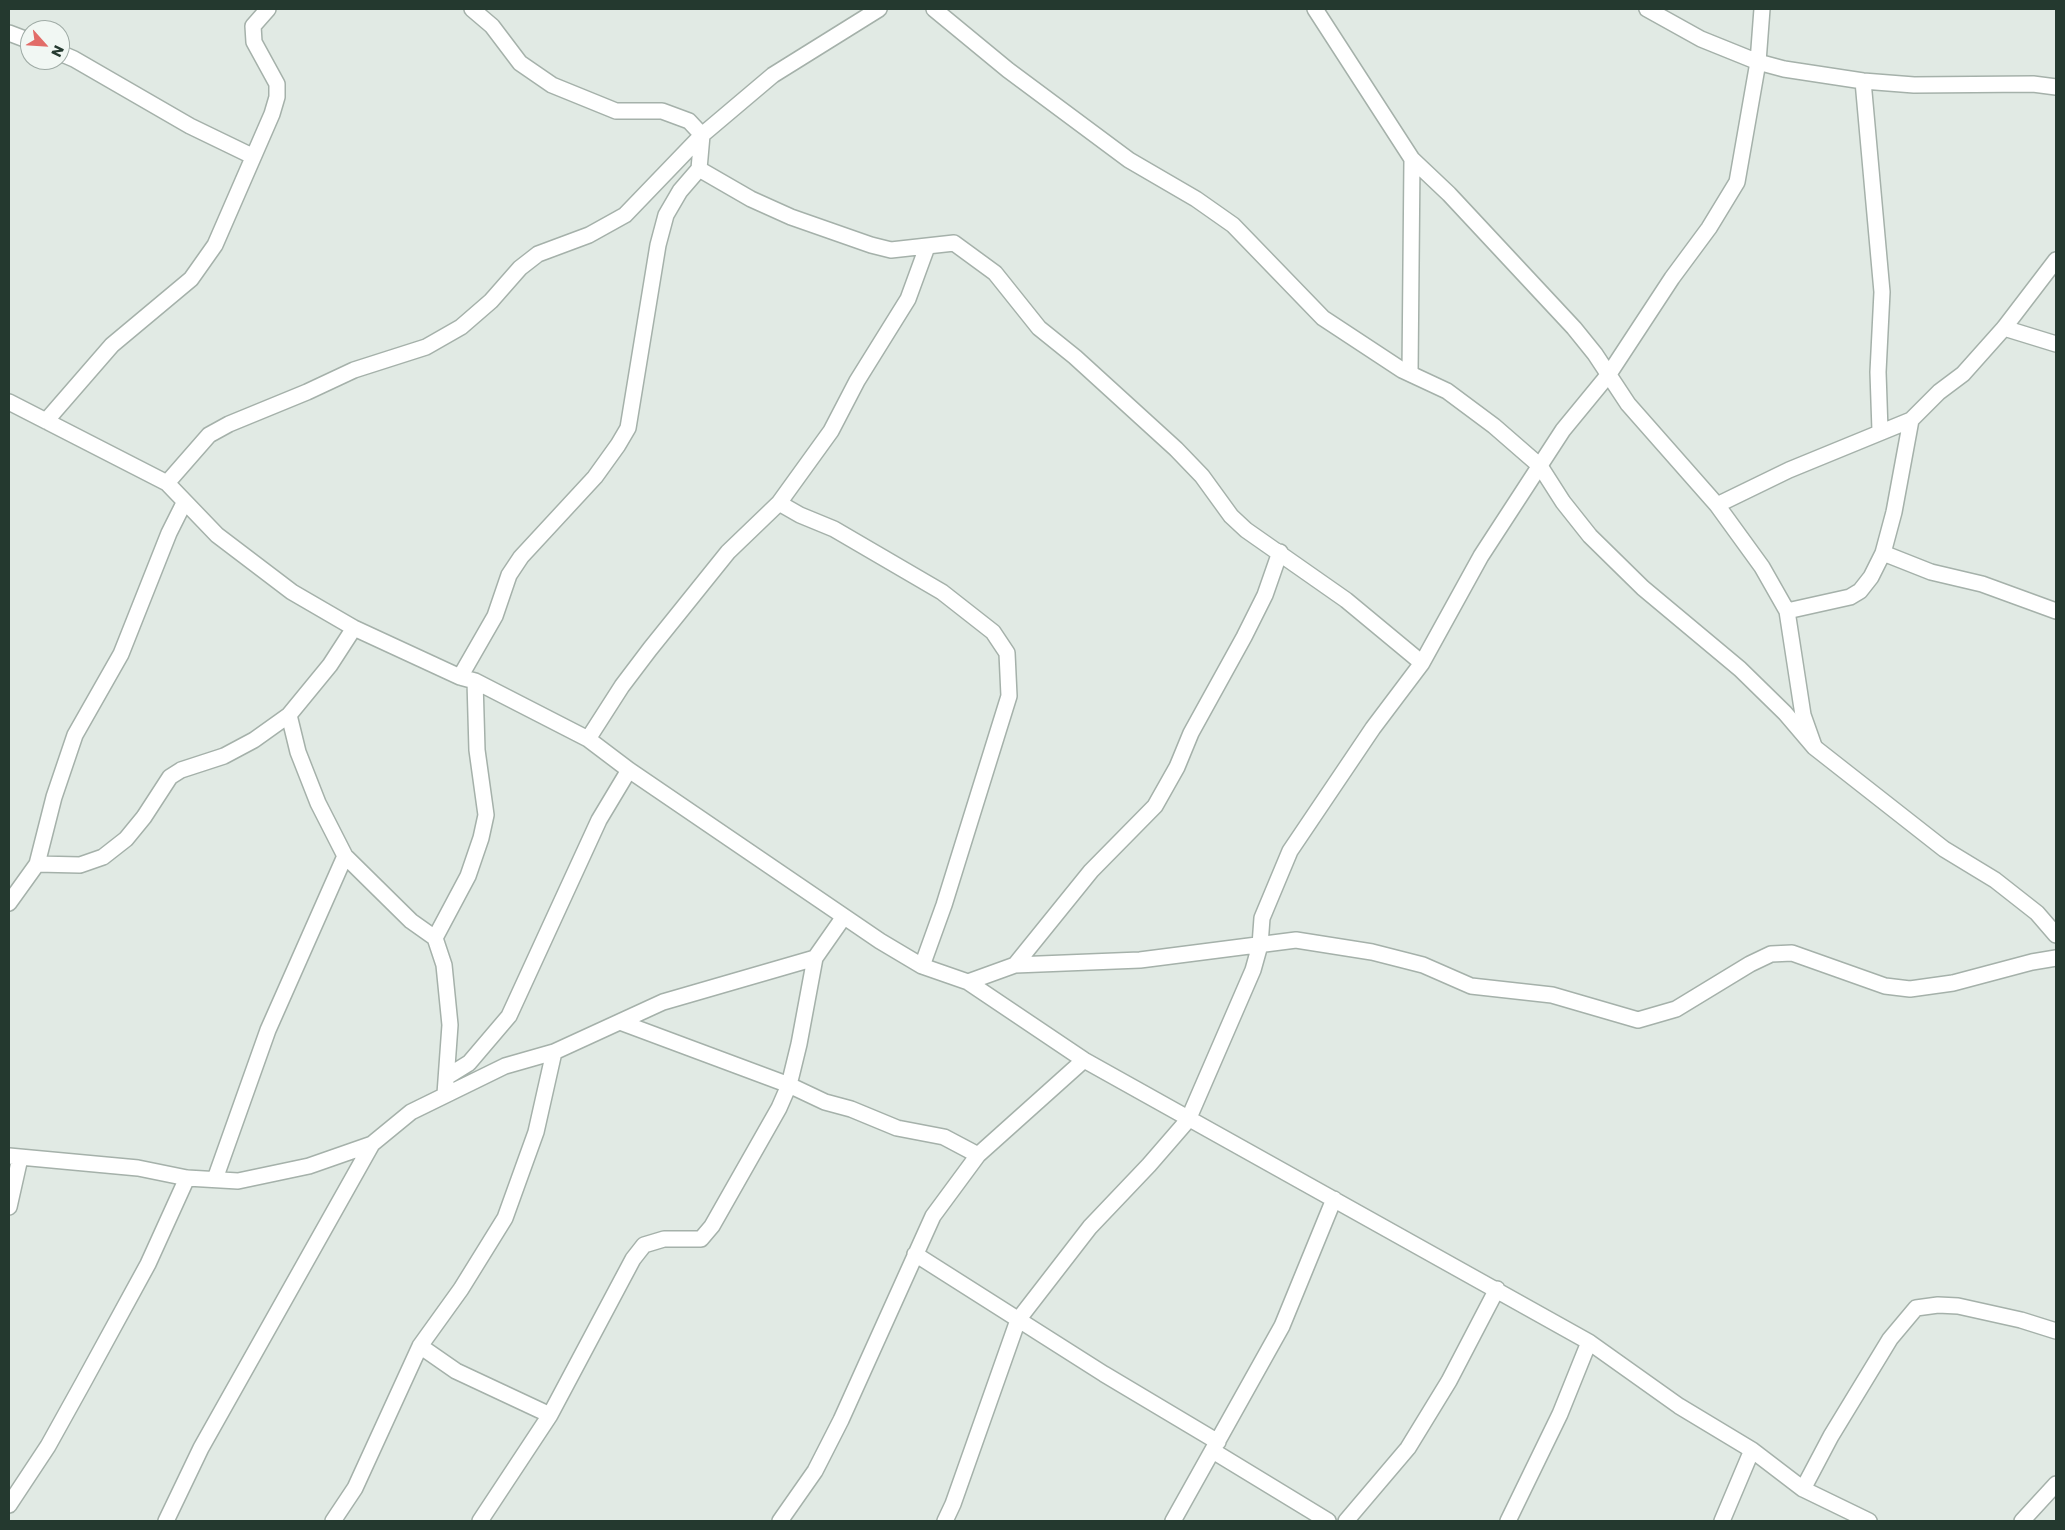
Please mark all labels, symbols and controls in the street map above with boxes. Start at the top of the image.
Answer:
north arrow [20,20,70,70]
text: N [46,42,69,60]

